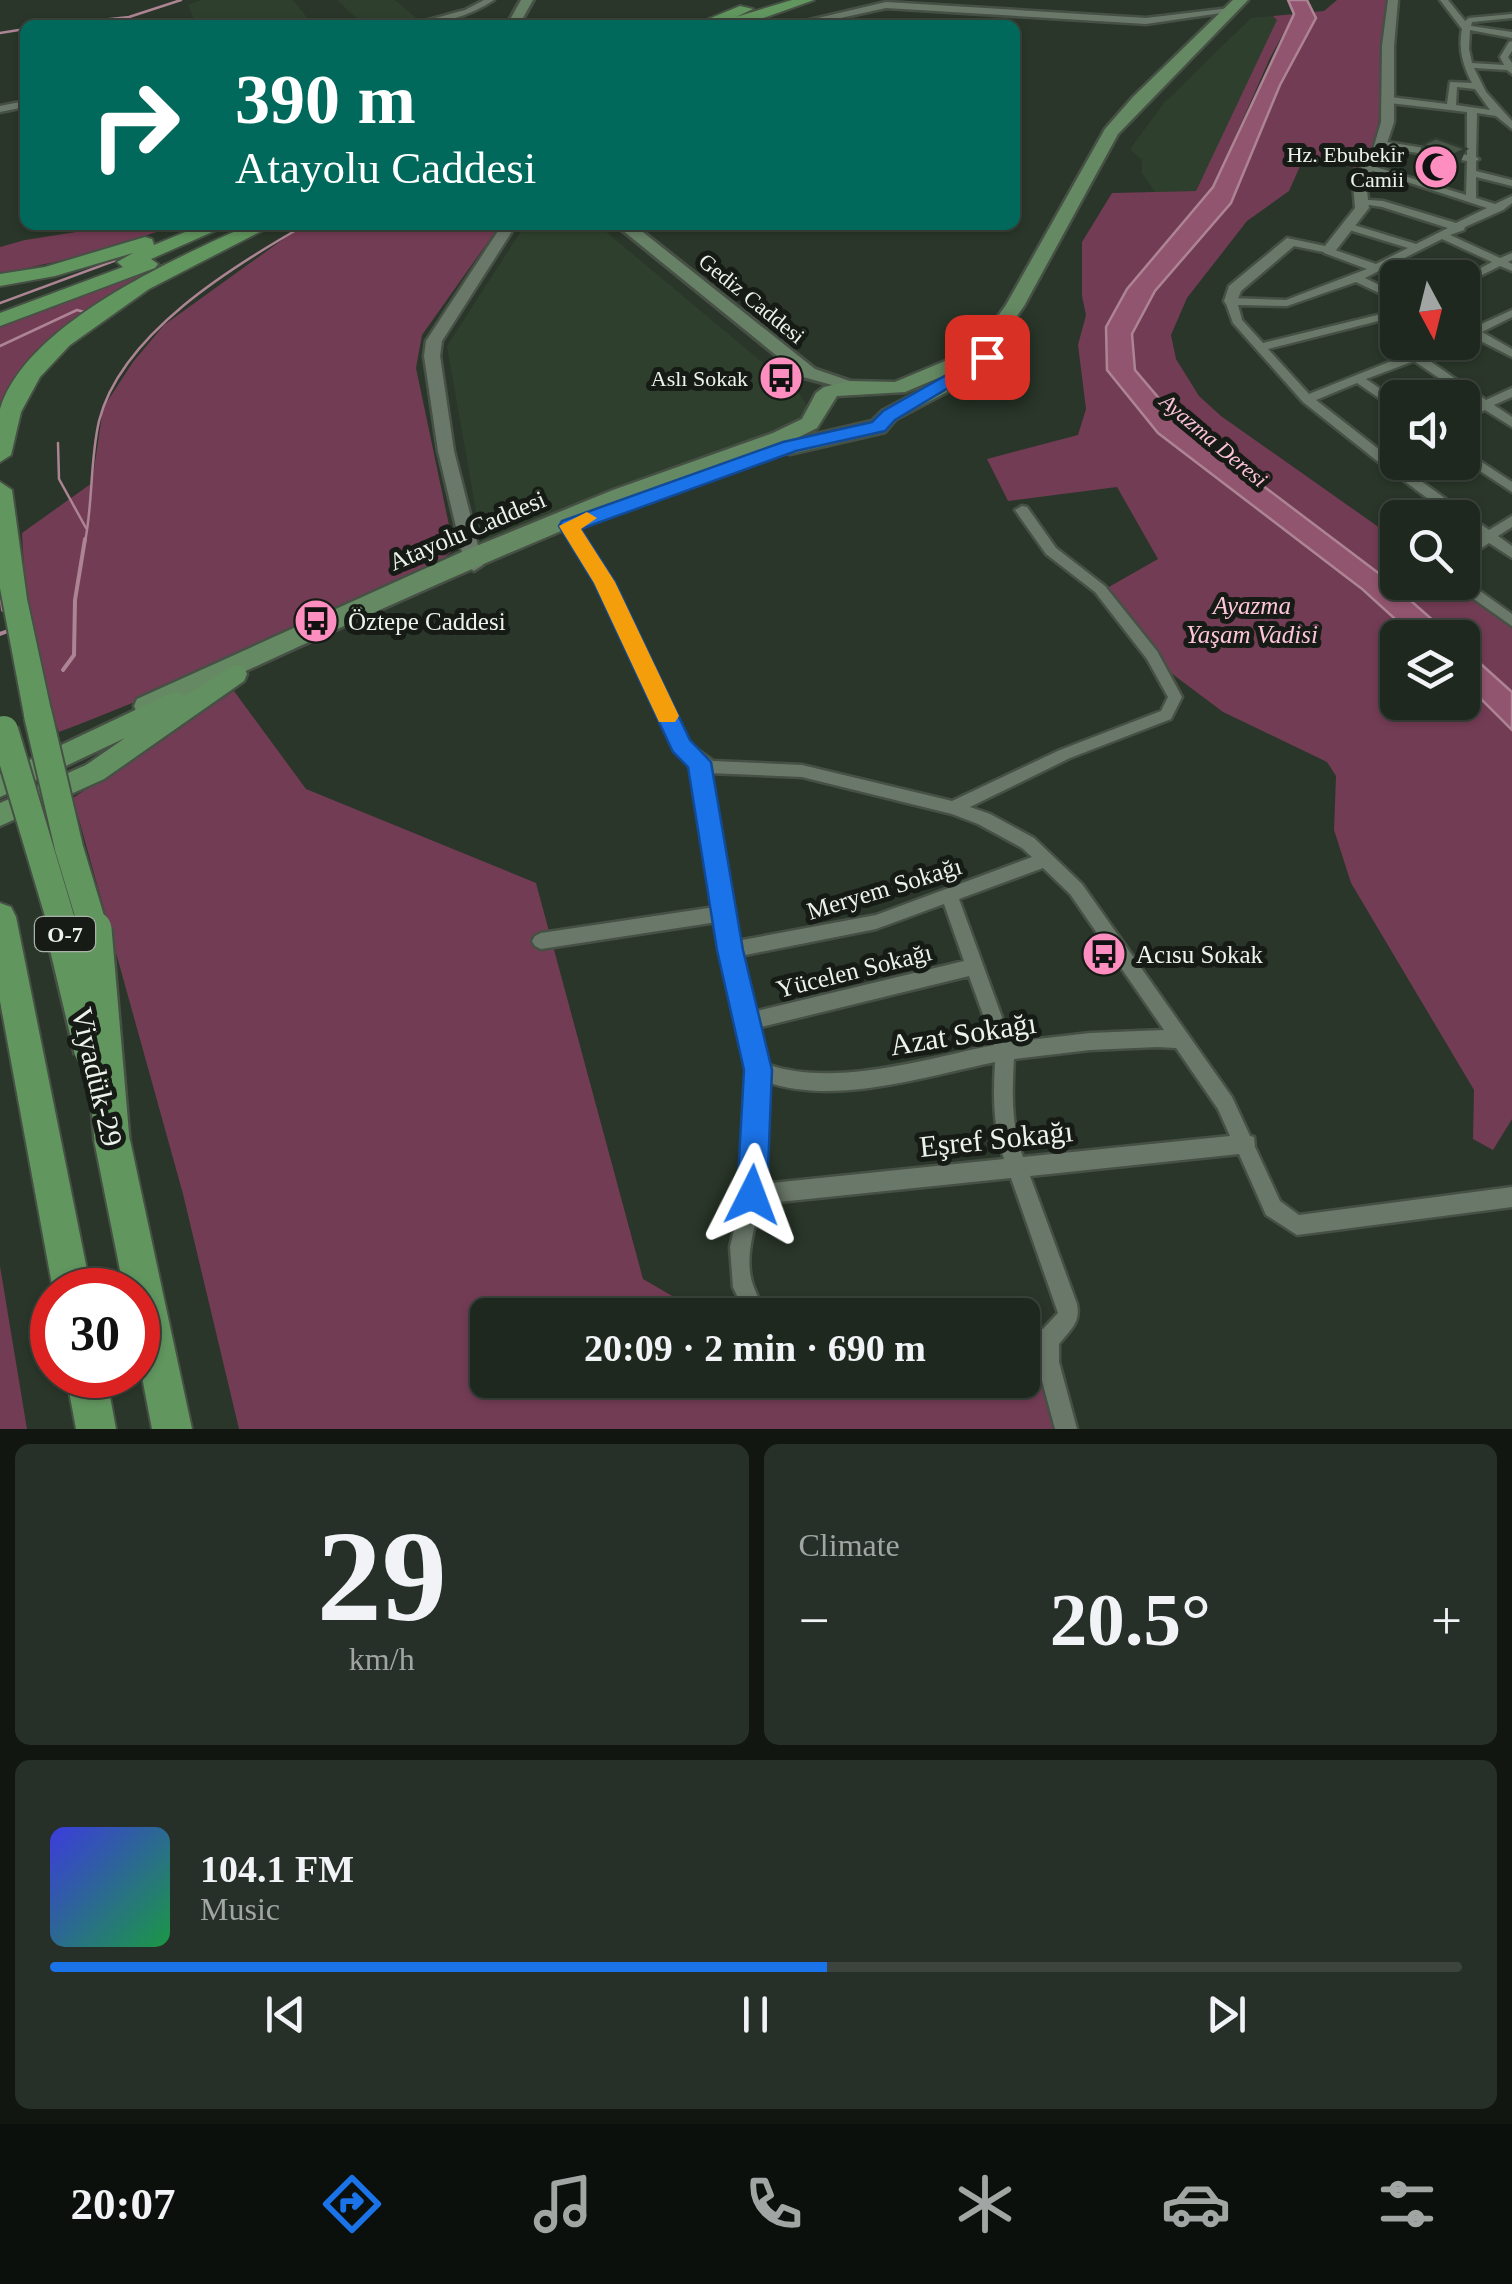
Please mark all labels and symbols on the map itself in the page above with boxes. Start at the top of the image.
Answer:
place label: Hz. Ebubekir Camii [1287,142,1405,192]
mosque icon: Hz. Ebubekir Camii [1413,144,1459,190]
street label: Gediz Caddesi [694,248,810,349]
north arrow [1380,260,1480,360]
pin [945,315,1030,400]
bus stop icon: Aslı Sokak [758,355,804,401]
place label: Aslı Sokak [651,366,748,391]
water label: Ayazma Deresi [1154,387,1272,492]
street label: Atayolu Caddesi [385,485,550,576]
park label: Ayazma Yaşam Vadisi [1186,592,1318,648]
bus stop icon: Öztepe Caddesi [293,598,339,644]
place label: Öztepe Caddesi [348,608,506,635]
street label: Meryem Sokağı [804,852,965,925]
road number: O-7 [35,917,95,951]
bus stop icon: Acısu Sokak [1081,931,1127,977]
street label: Yücelen Sokağı [774,938,935,1003]
place label: Acısu Sokak [1136,941,1264,968]
street label: Viyadük-29 [65,1004,129,1150]
street label: Azat Sokağı [888,1006,1038,1061]
street label: Eşref Sokağı [918,1114,1074,1163]
position arrow [700,1143,804,1247]
speed limit sign: 30 [30,1268,160,1398]

